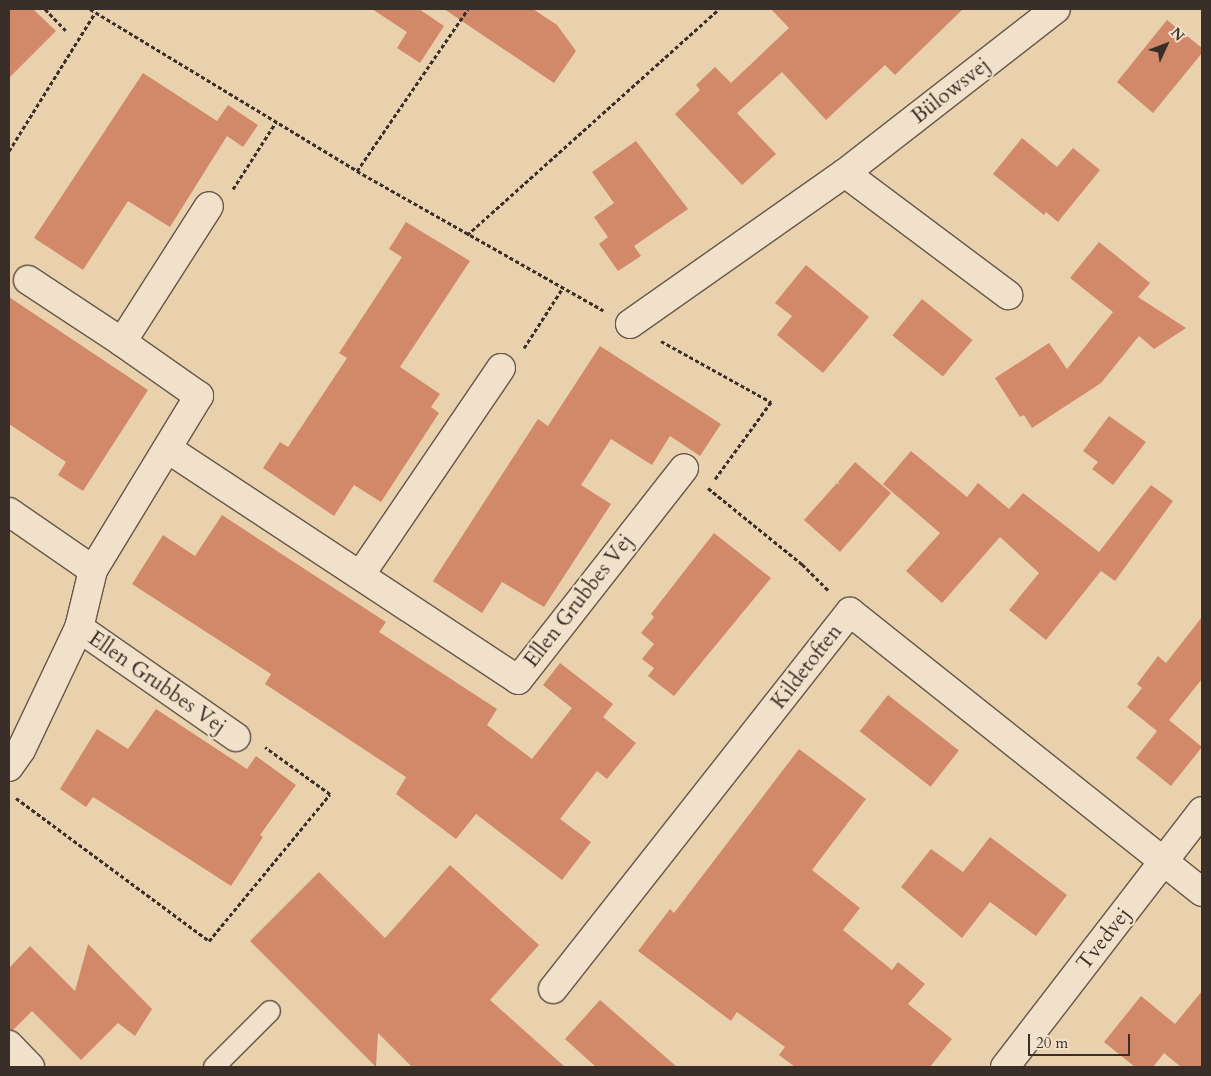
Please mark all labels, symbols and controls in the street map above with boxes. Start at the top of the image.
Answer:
north arrow [1141,20,1191,70]
text: N [1166,24,1188,45]
street label: Bülowsvej [907,53,995,129]
street label: Ellen Grubbes Vej [519,529,639,673]
street label: Kildetoften [766,620,848,714]
street label: Ellen Grubbes Vej [83,626,231,740]
street label: Tvedvej [1072,903,1136,975]
scale bar [1031,1024,1134,1056]
text: 20 m [1036,1033,1068,1053]

